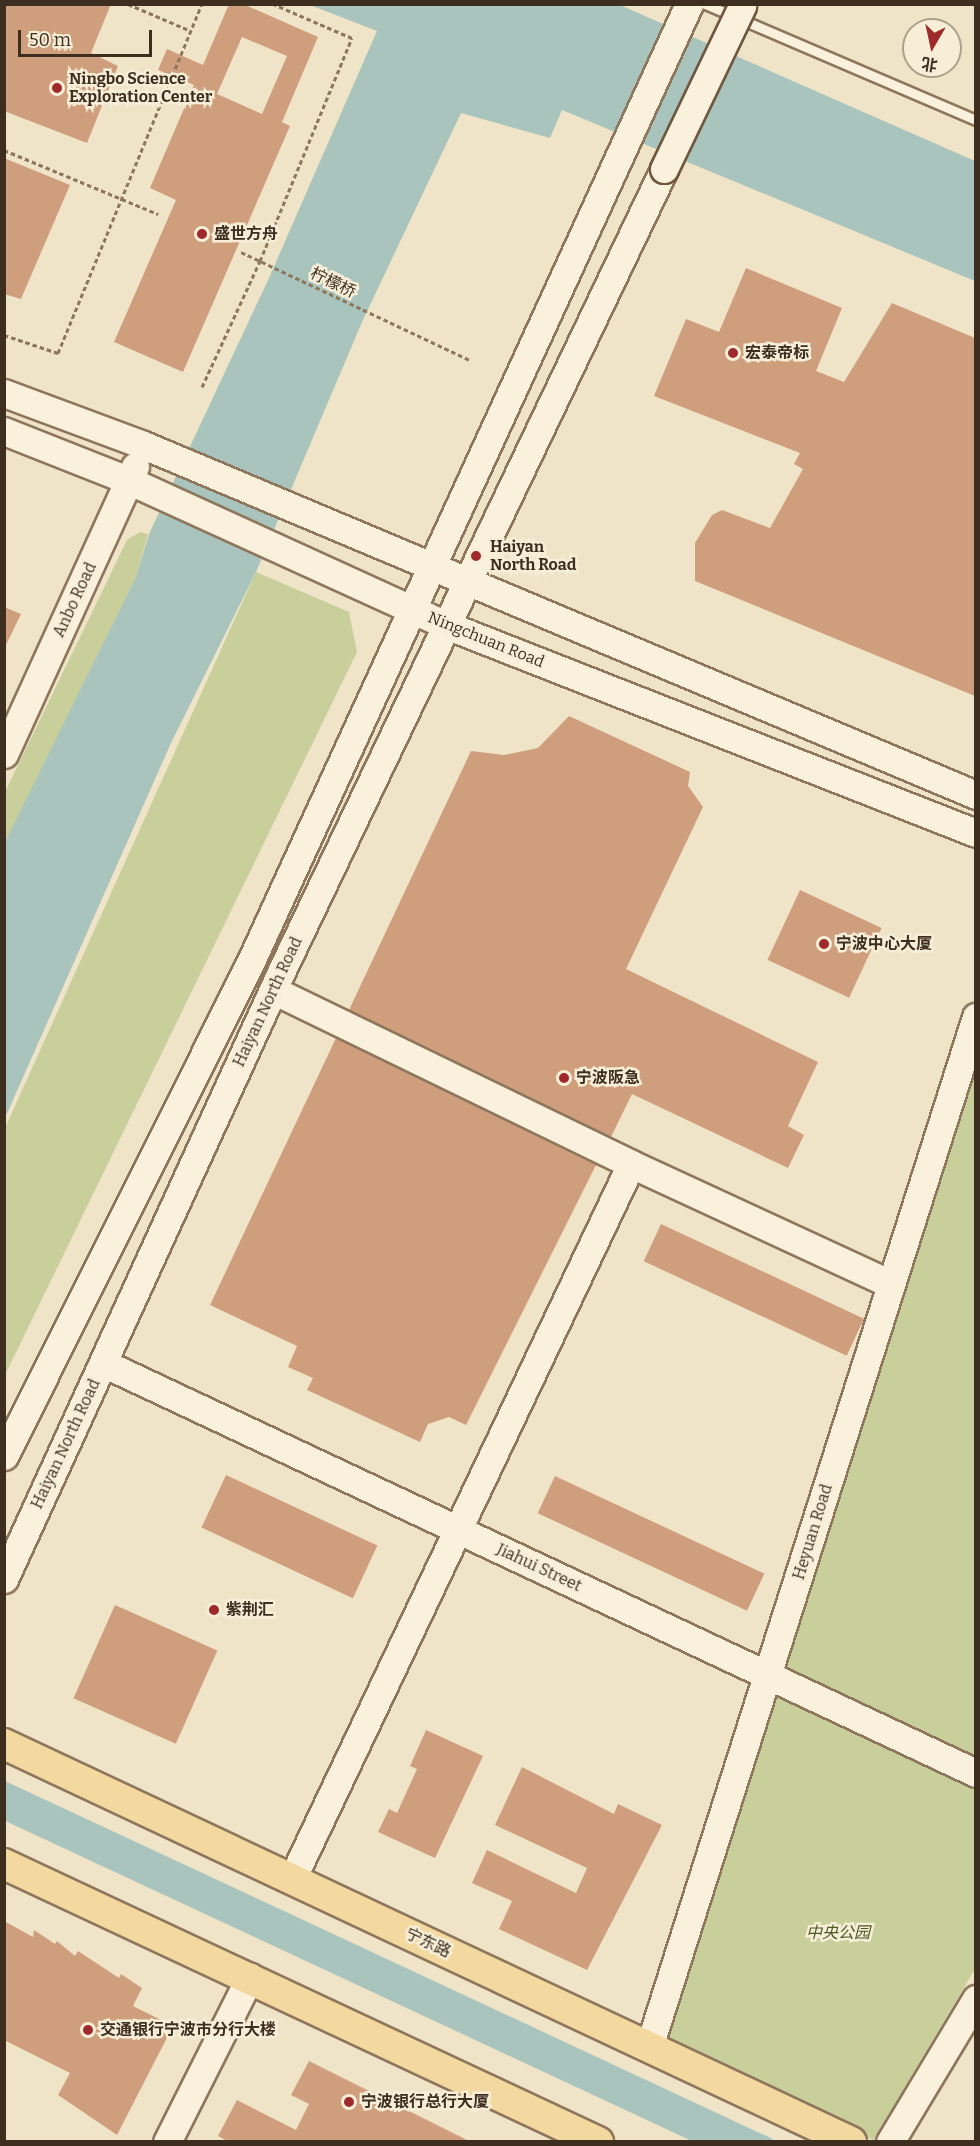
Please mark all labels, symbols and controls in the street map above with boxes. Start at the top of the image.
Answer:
scale bar [21,18,154,56]
north arrow [902,18,962,78]
text: 50 m [29,29,71,51]
text: 北 [920,54,939,75]
place label: Ningbo Science Exploration Center [69,69,212,107]
marker: Ningbo Science Exploration Center [50,81,64,95]
place label: 盛世方舟 [214,224,278,244]
marker: 盛世方舟 [195,227,209,241]
street label: 柠檬桥 [307,264,359,302]
place label: 宏泰帝标 [745,343,809,363]
marker: 宏泰帝标 [726,346,740,360]
place label: Haiyan North Road [490,537,576,575]
marker: Haiyan North Road [467,547,485,565]
street label: Anbo Road [49,559,101,641]
street label: Ningchuan Road [425,608,547,672]
street label: Haiyan North Road [229,934,307,1070]
place label: 宁波中心大厦 [836,934,932,954]
marker: 宁波中心大厦 [817,937,831,951]
place label: 宁波阪急 [576,1068,640,1088]
marker: 宁波阪急 [557,1071,571,1085]
street label: Haiyan North Road [27,1376,105,1512]
street label: Heyuan Road [789,1482,837,1582]
street label: Jiahui Street [493,1540,585,1596]
place label: 紫荆汇 [226,1600,274,1620]
marker: 紫荆汇 [207,1603,221,1617]
park label: 中央公园 [806,1923,870,1943]
street label: 宁东路 [402,1924,454,1962]
place label: 交通银行宁波市分行大楼 [100,2020,276,2040]
marker: 交通银行宁波市分行大楼 [81,2023,95,2037]
place label: 宁波银行总行大厦 [361,2092,489,2112]
marker: 宁波银行总行大厦 [342,2095,356,2109]

